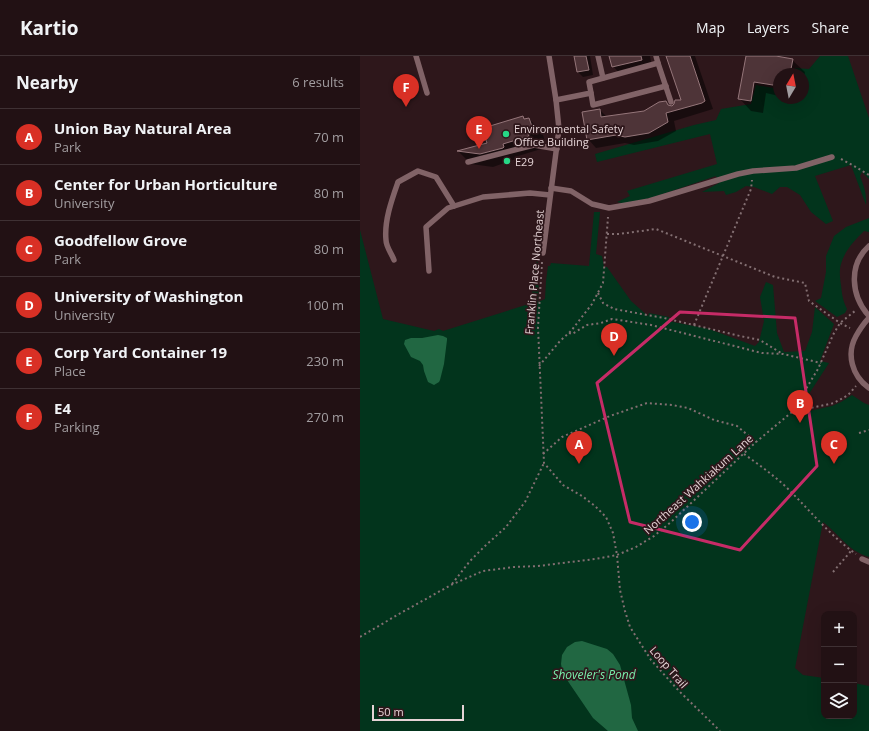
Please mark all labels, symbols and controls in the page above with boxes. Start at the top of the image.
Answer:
text: Kartio [20,15,79,41]
text: Map [696,18,725,37]
text: Layers [747,18,789,37]
text: Share [811,18,849,37]
north arrow [773,68,809,104]
text: Nearby [16,71,78,94]
text: 6 results [292,73,344,91]
pin: F [393,74,419,107]
pin: E [466,116,492,149]
text: Union Bay Natural Area [54,118,231,138]
place label: Environmental Safety Office Building [514,121,624,149]
text: A [25,128,33,146]
text: 70 m [314,128,344,146]
marker: Environmental Safety Office Building [501,129,511,139]
text: Park [54,138,81,156]
place label: E29 [515,154,534,169]
marker: E29 [502,156,512,166]
text: Center for Urban Horticulture [54,174,277,194]
text: B [25,184,33,202]
text: 80 m [314,184,344,202]
text: University [54,194,114,212]
street label: Franklin Place Northeast [521,209,547,335]
text: Goodfellow Grove [54,230,187,250]
text: C [25,240,33,258]
text: 80 m [314,240,344,258]
text: Park [54,250,81,268]
text: University of Washington [54,286,243,306]
text: D [24,296,34,314]
text: 100 m [306,296,344,314]
text: University [54,306,114,324]
pin: D [601,323,627,356]
text: Corp Yard Container 19 [54,342,227,362]
text: E [25,352,33,370]
text: 230 m [306,352,344,370]
text: Place [54,362,86,380]
pin: B [787,390,813,423]
text: E4 [54,398,71,418]
text: F [25,408,33,426]
text: 270 m [306,408,344,426]
text: Parking [54,418,100,436]
pin: A [566,431,592,464]
street label: Northeast Wahkiakum Lane [640,431,756,537]
pin: C [821,431,847,464]
your location [682,512,702,532]
map controls [821,611,857,719]
button: + [821,611,857,647]
street label: Loop Trail [647,643,691,691]
button: − [821,647,857,683]
water label: Shoveler's Pond [552,666,637,683]
button: layers [821,683,857,719]
scale bar [372,703,464,722]
text: 50 m [378,704,404,719]

